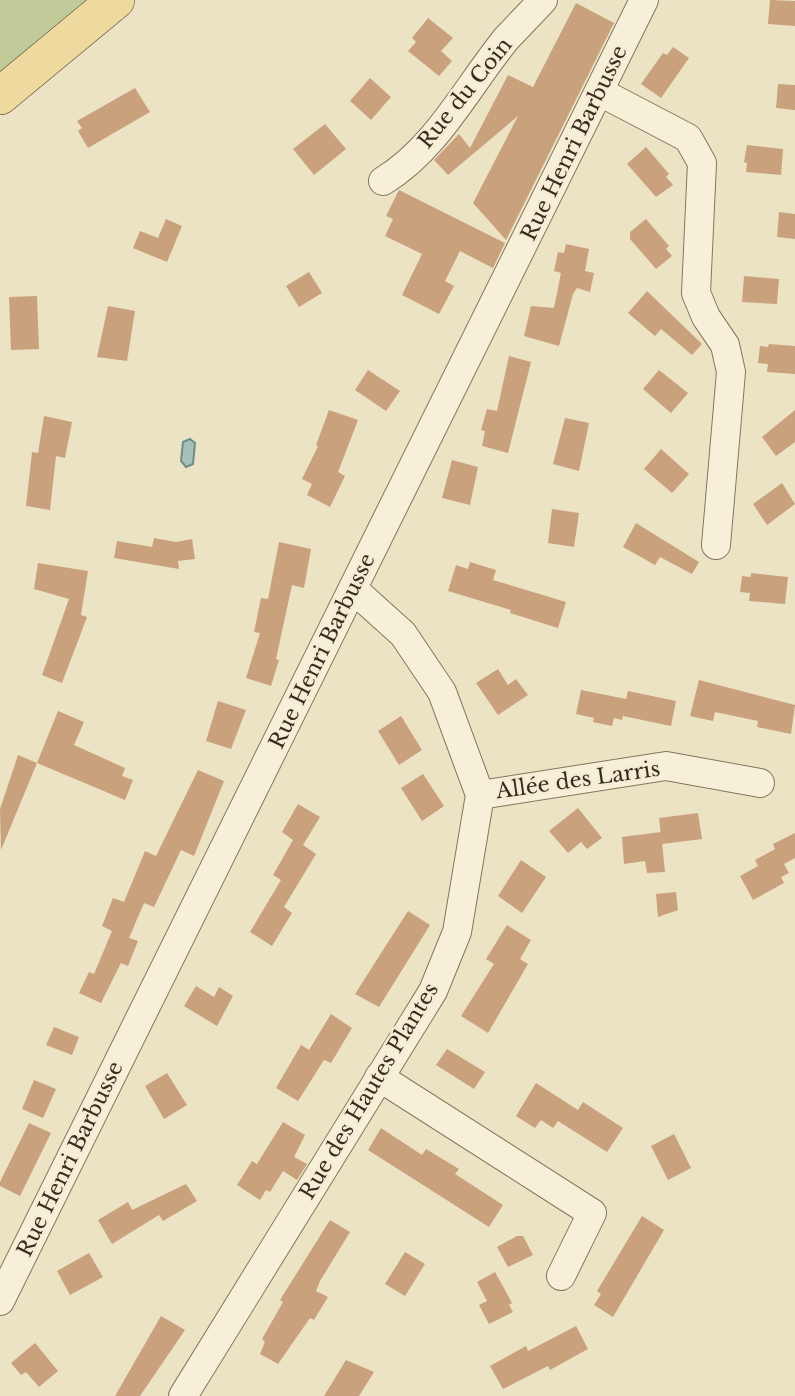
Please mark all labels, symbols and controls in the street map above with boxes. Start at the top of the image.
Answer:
street label: Rue du Coin [412,32,518,154]
street label: Rue Henri Barbusse [515,41,633,245]
street label: Rue Henri Barbusse [263,549,381,753]
street label: Allée des Larris [493,756,662,805]
street label: Rue des Hautes Plantes [294,978,444,1204]
street label: Rue Henri Barbusse [11,1057,129,1261]

